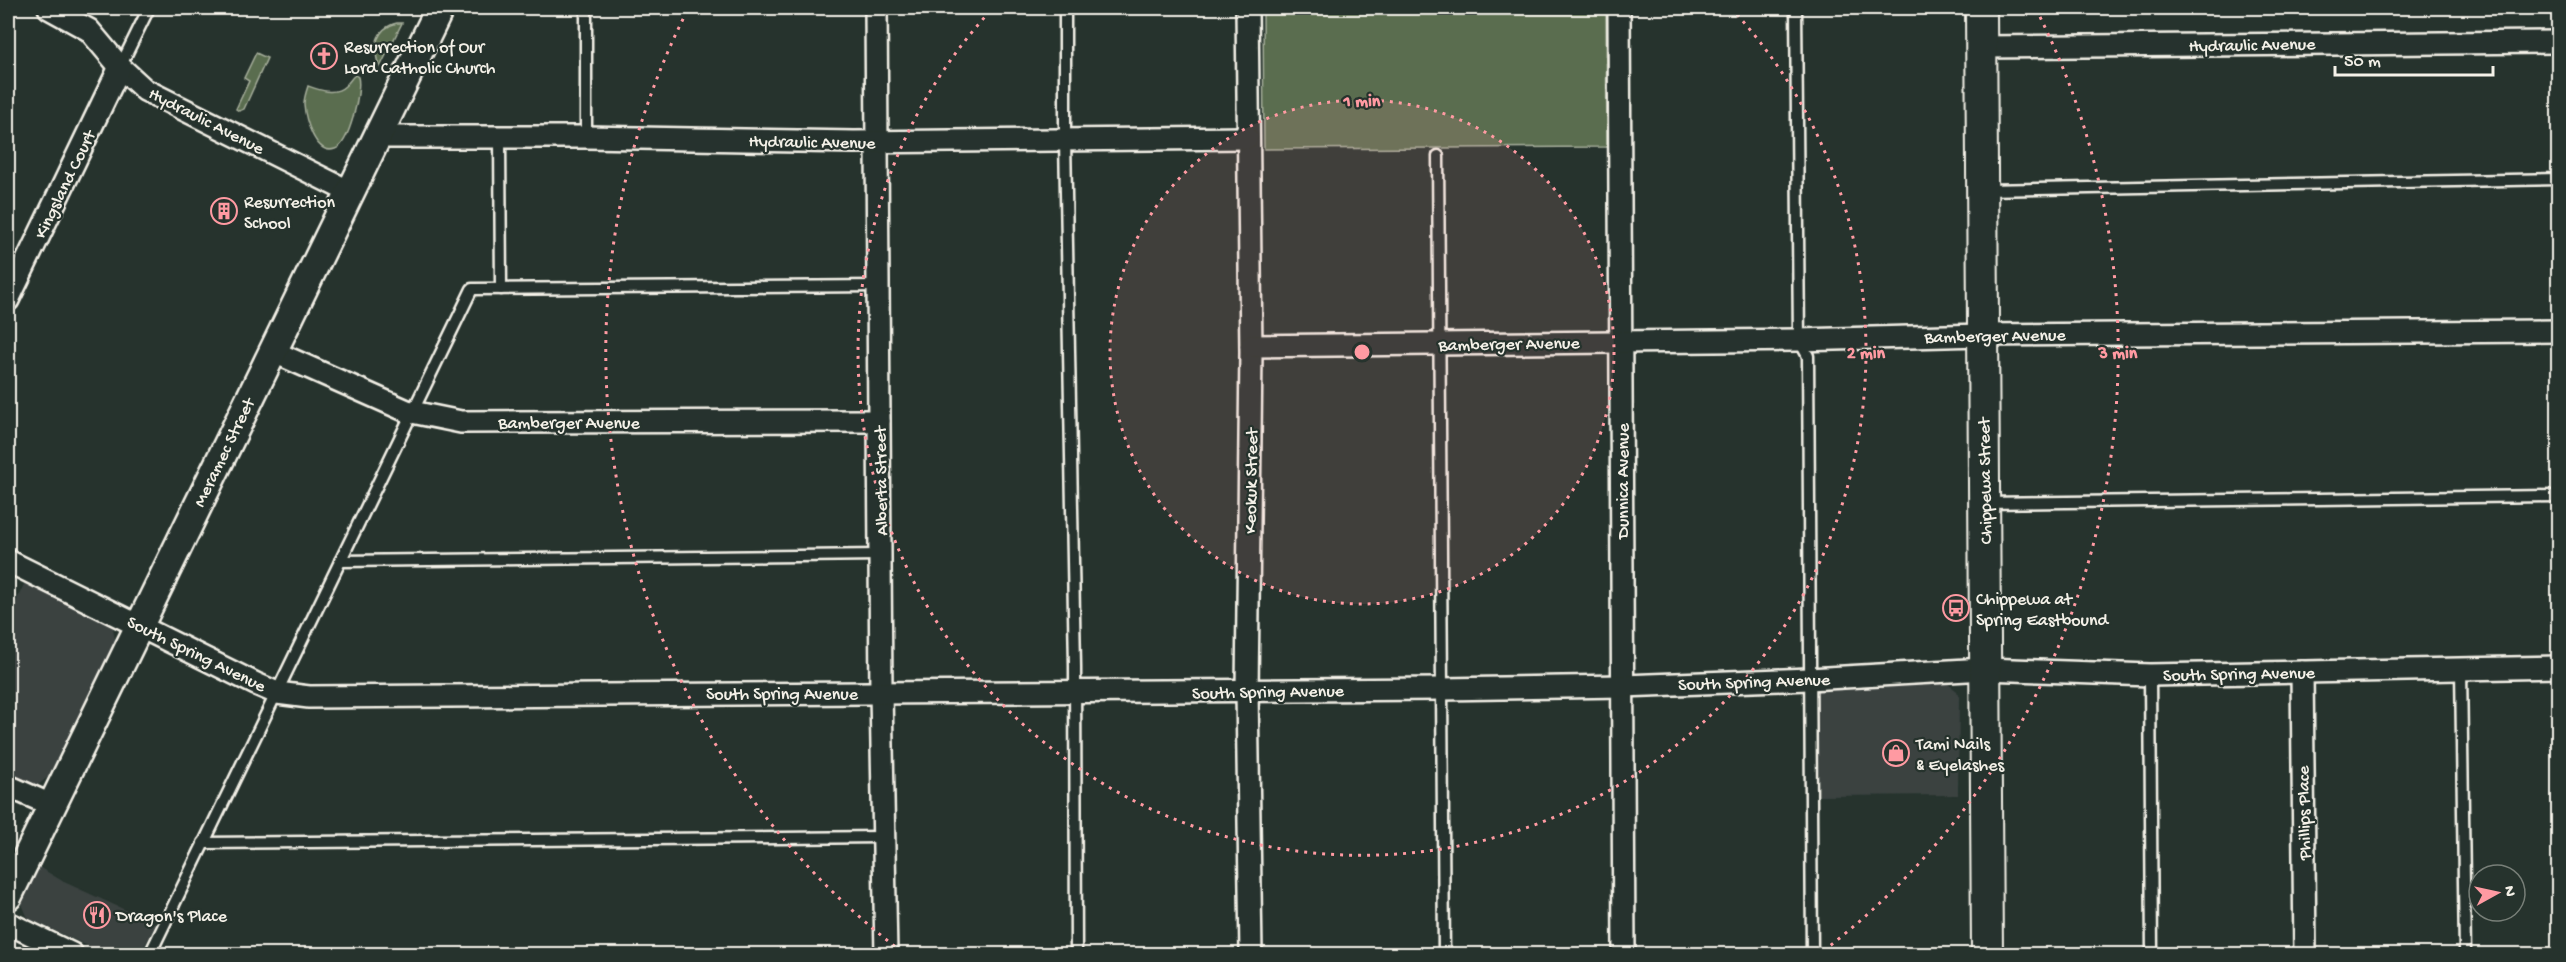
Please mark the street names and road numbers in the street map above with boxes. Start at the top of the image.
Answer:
street label: Hydraulic Avenue [2188,35,2316,58]
street label: Hydraulic Avenue [145,84,268,161]
street label: Kingsland Court [31,126,102,243]
street label: Hydraulic Avenue [748,132,876,155]
street label: Bamberger Avenue [1923,326,2067,349]
street label: Bamberger Avenue [1437,334,1581,357]
street label: Meramec Street [190,394,261,511]
street label: Bamberger Avenue [497,414,640,435]
street label: Chippewa Street [1975,416,1998,544]
street label: Dunnica Avenue [1614,422,1635,540]
street label: Alberta Street [871,424,894,536]
street label: Keokuk Street [1241,427,1264,534]
street label: South Spring Avenue [123,612,269,698]
street label: South Spring Avenue [2163,664,2316,687]
street label: South Spring Avenue [1678,670,1831,697]
street label: South Spring Avenue [1192,682,1345,705]
street label: South Spring Avenue [706,685,859,706]
street label: Phillips Place [2294,765,2317,861]

